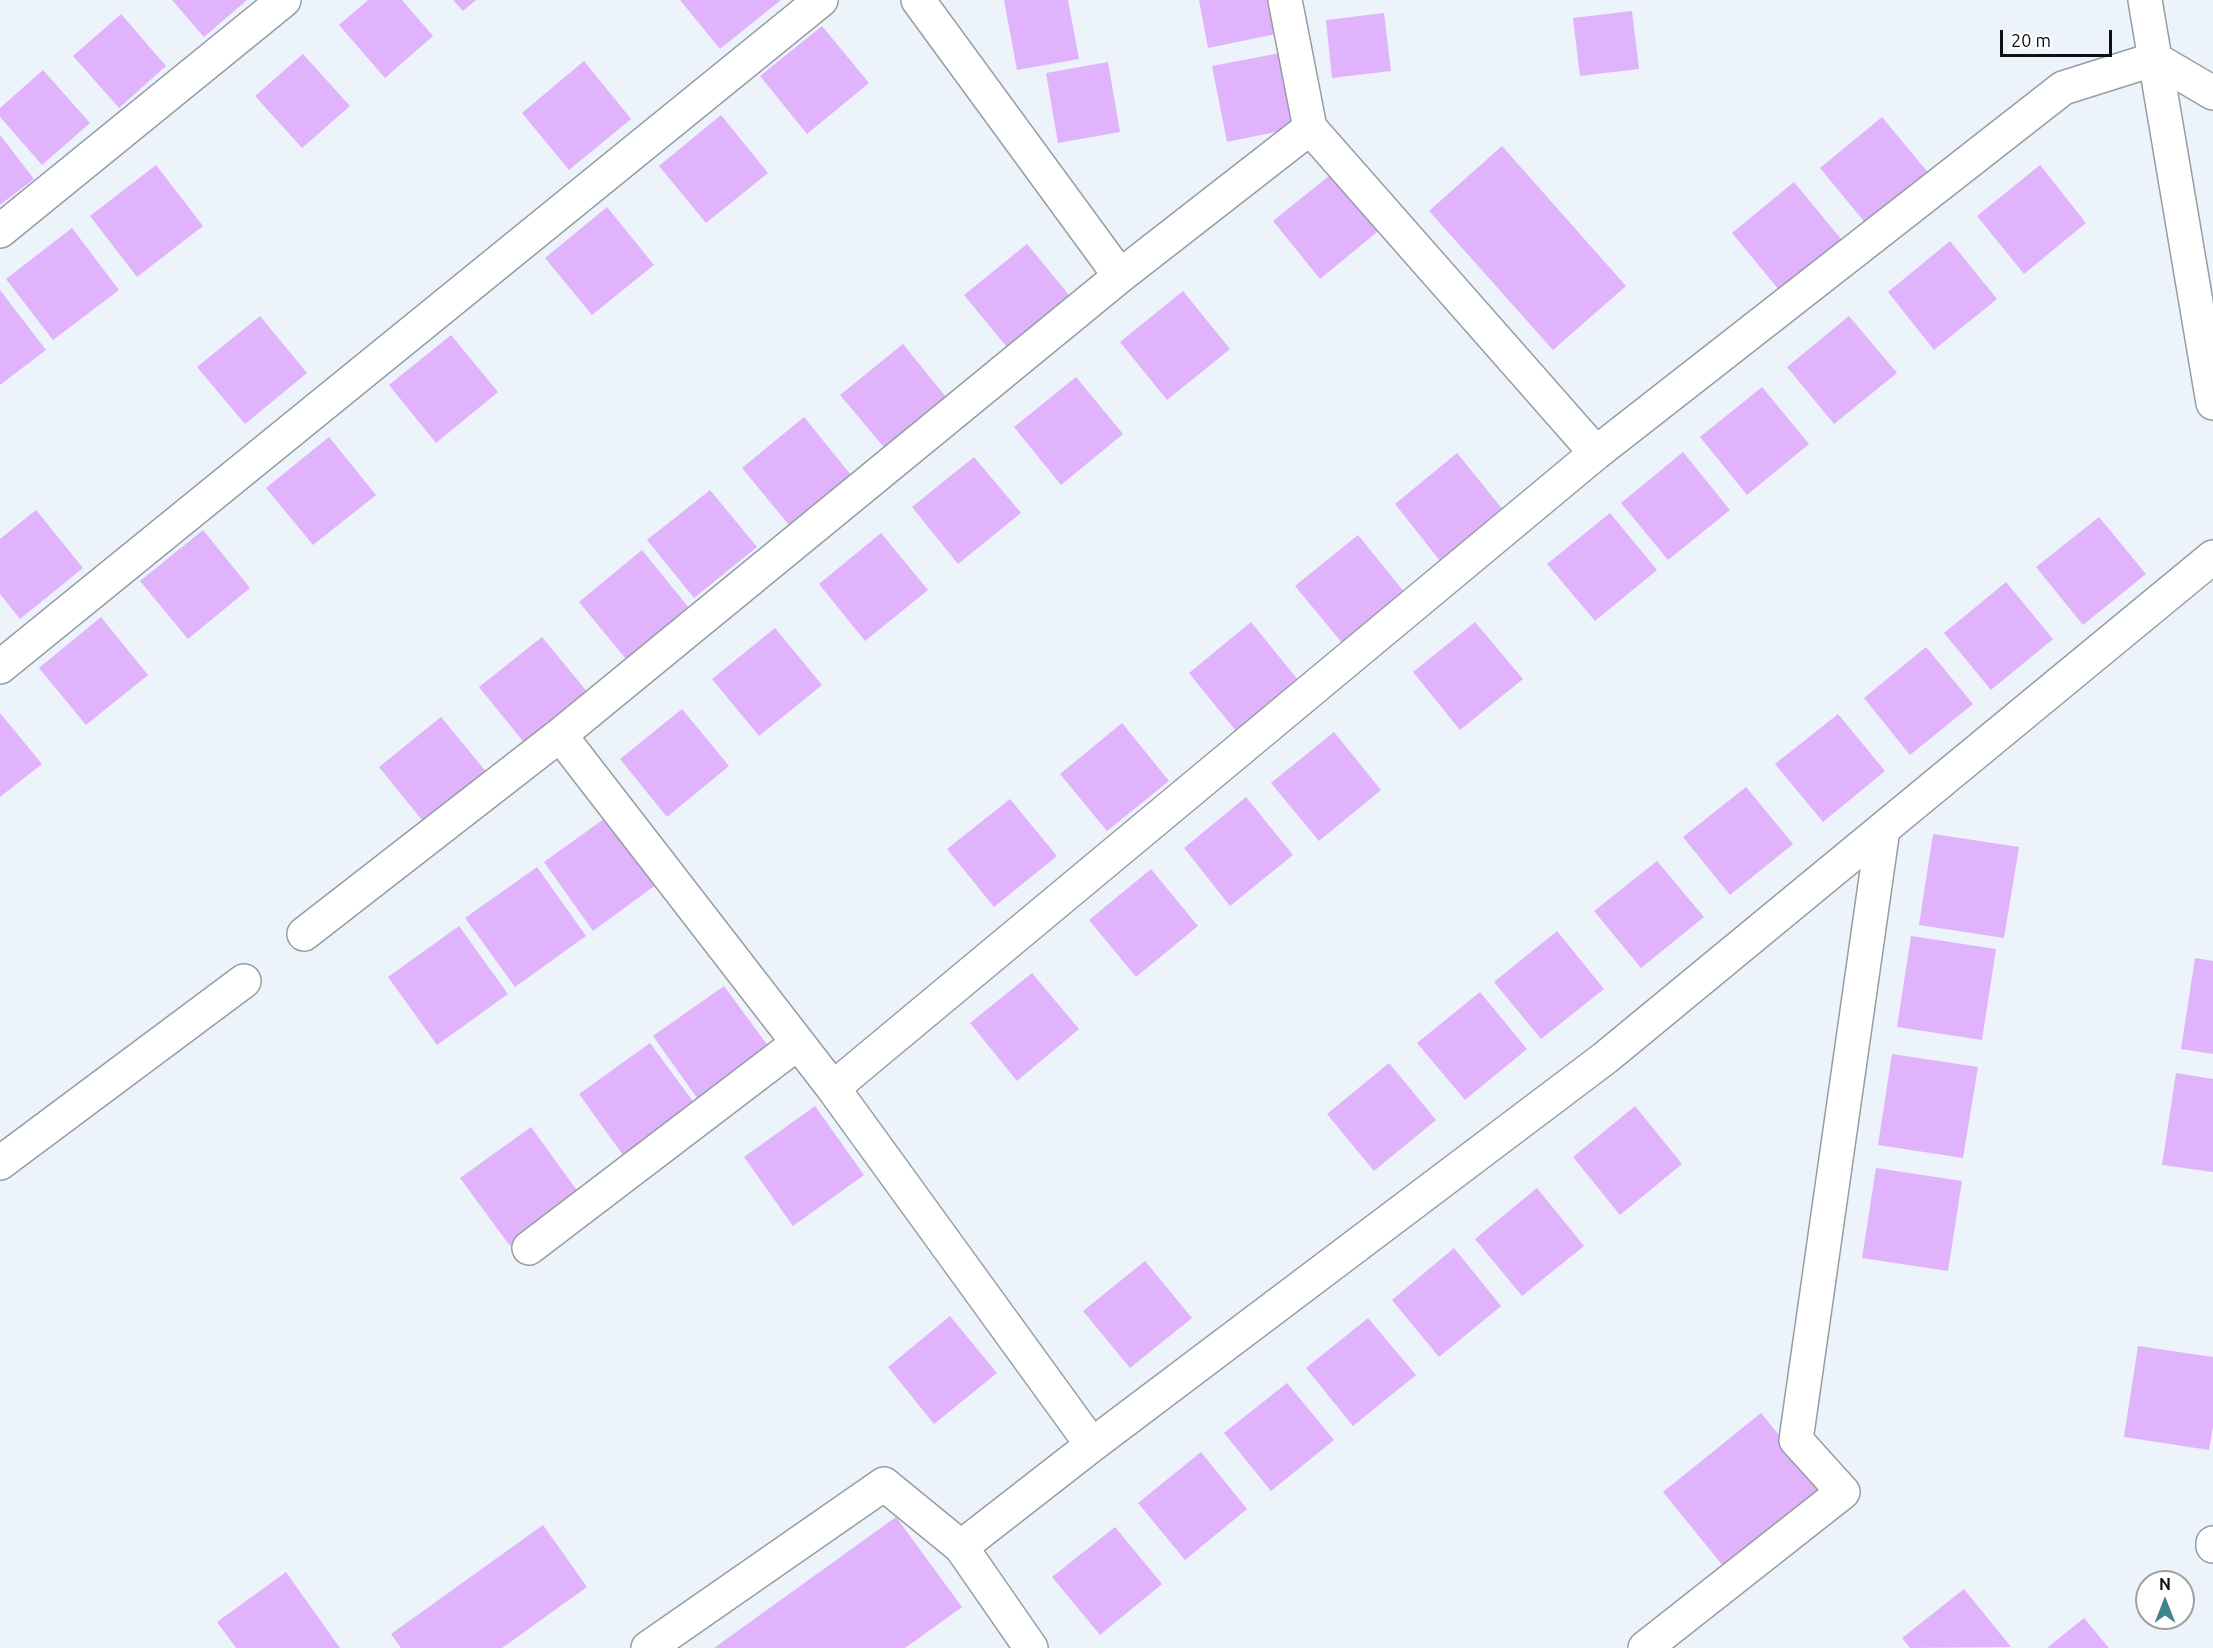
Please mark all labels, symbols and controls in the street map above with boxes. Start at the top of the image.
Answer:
scale bar [2003,18,2116,56]
text: 20 m [2011,30,2051,50]
north arrow [2135,1570,2195,1630]
text: N [2159,1575,2171,1593]

